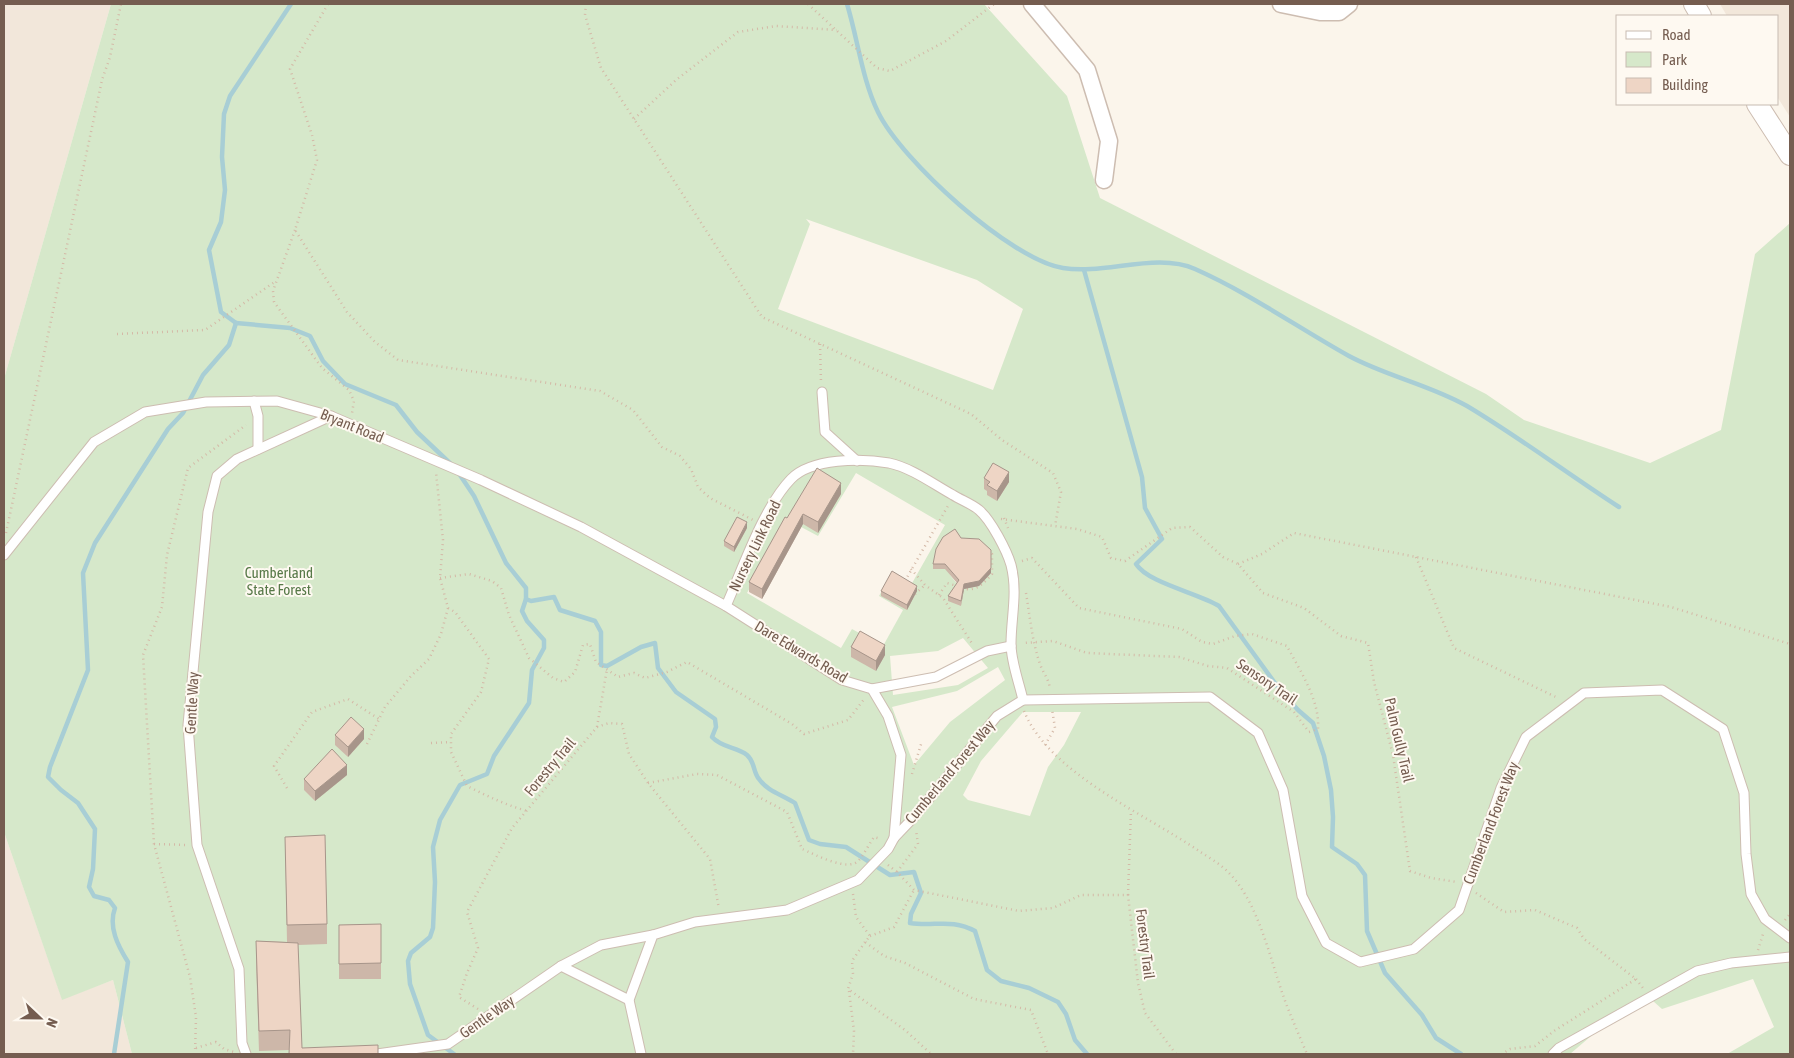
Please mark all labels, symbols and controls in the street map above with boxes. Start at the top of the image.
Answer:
legend [1616,15,1779,105]
text: Road [1662,26,1691,43]
text: Park [1662,51,1687,68]
text: Building [1662,76,1708,93]
street label: Bryant Road [318,405,386,446]
street label: Nursery Link Road [725,498,784,594]
park label: Cumberland State Forest [245,564,313,598]
street label: Dare Edwards Road [752,617,851,686]
street label: Sensory Trail [1234,655,1301,708]
street label: Gentle Way [181,671,202,735]
street label: Palm Gully Trail [1381,696,1417,784]
street label: Cumberland Forest Way [901,716,998,827]
street label: Forestry Trail [520,734,579,799]
street label: Cumberland Forest Way [1459,759,1522,886]
street label: Forestry Trail [1133,908,1158,980]
street label: Gentle Way [456,992,517,1042]
north arrow [15,993,65,1043]
text: N [43,1016,61,1030]

